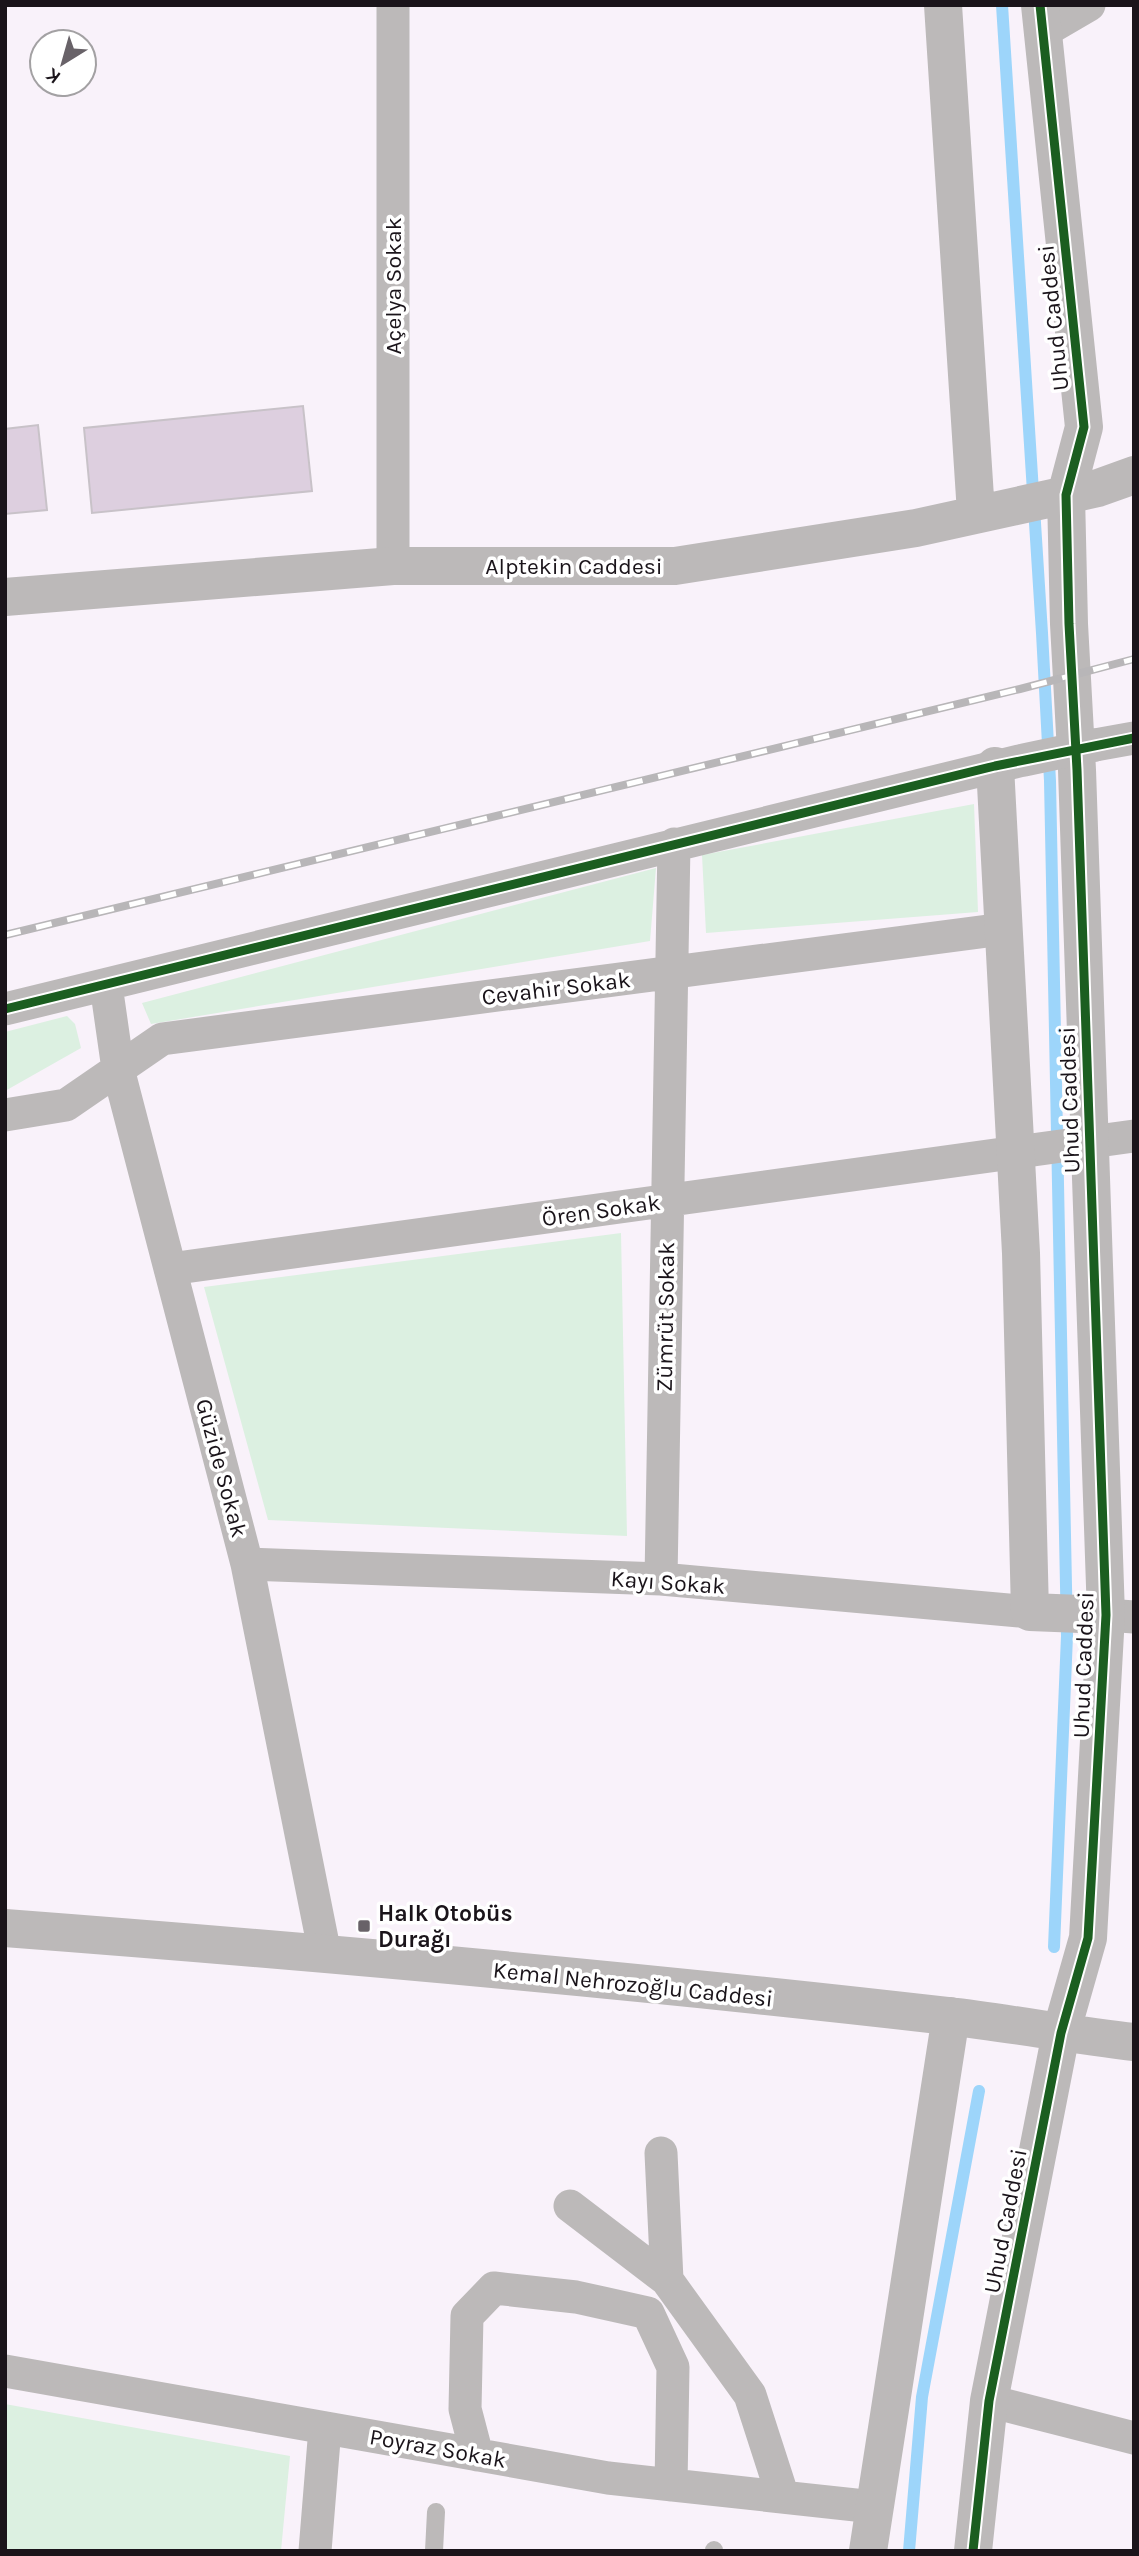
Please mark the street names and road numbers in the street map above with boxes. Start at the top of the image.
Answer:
street label: Açelya Sokak [380,217,407,355]
street label: Uhud Caddesi [1032,244,1075,392]
street label: Alptekin Caddesi [485,553,663,580]
street label: Cevahir Sokak [480,966,632,1011]
street label: Uhud Caddesi [1053,1026,1086,1174]
street label: Ören Sokak [540,1189,662,1232]
street label: Zümrüt Sokak [651,1242,680,1392]
street label: Güzide Sokak [190,1396,253,1540]
street label: Kayı Sokak [610,1565,726,1600]
street label: Uhud Caddesi [1067,1591,1100,1739]
street label: Kemal Nehrozoğlu Caddesi [492,1956,774,2013]
street label: Uhud Caddesi [978,2147,1033,2296]
street label: Poyraz Sokak [367,2423,508,2474]

